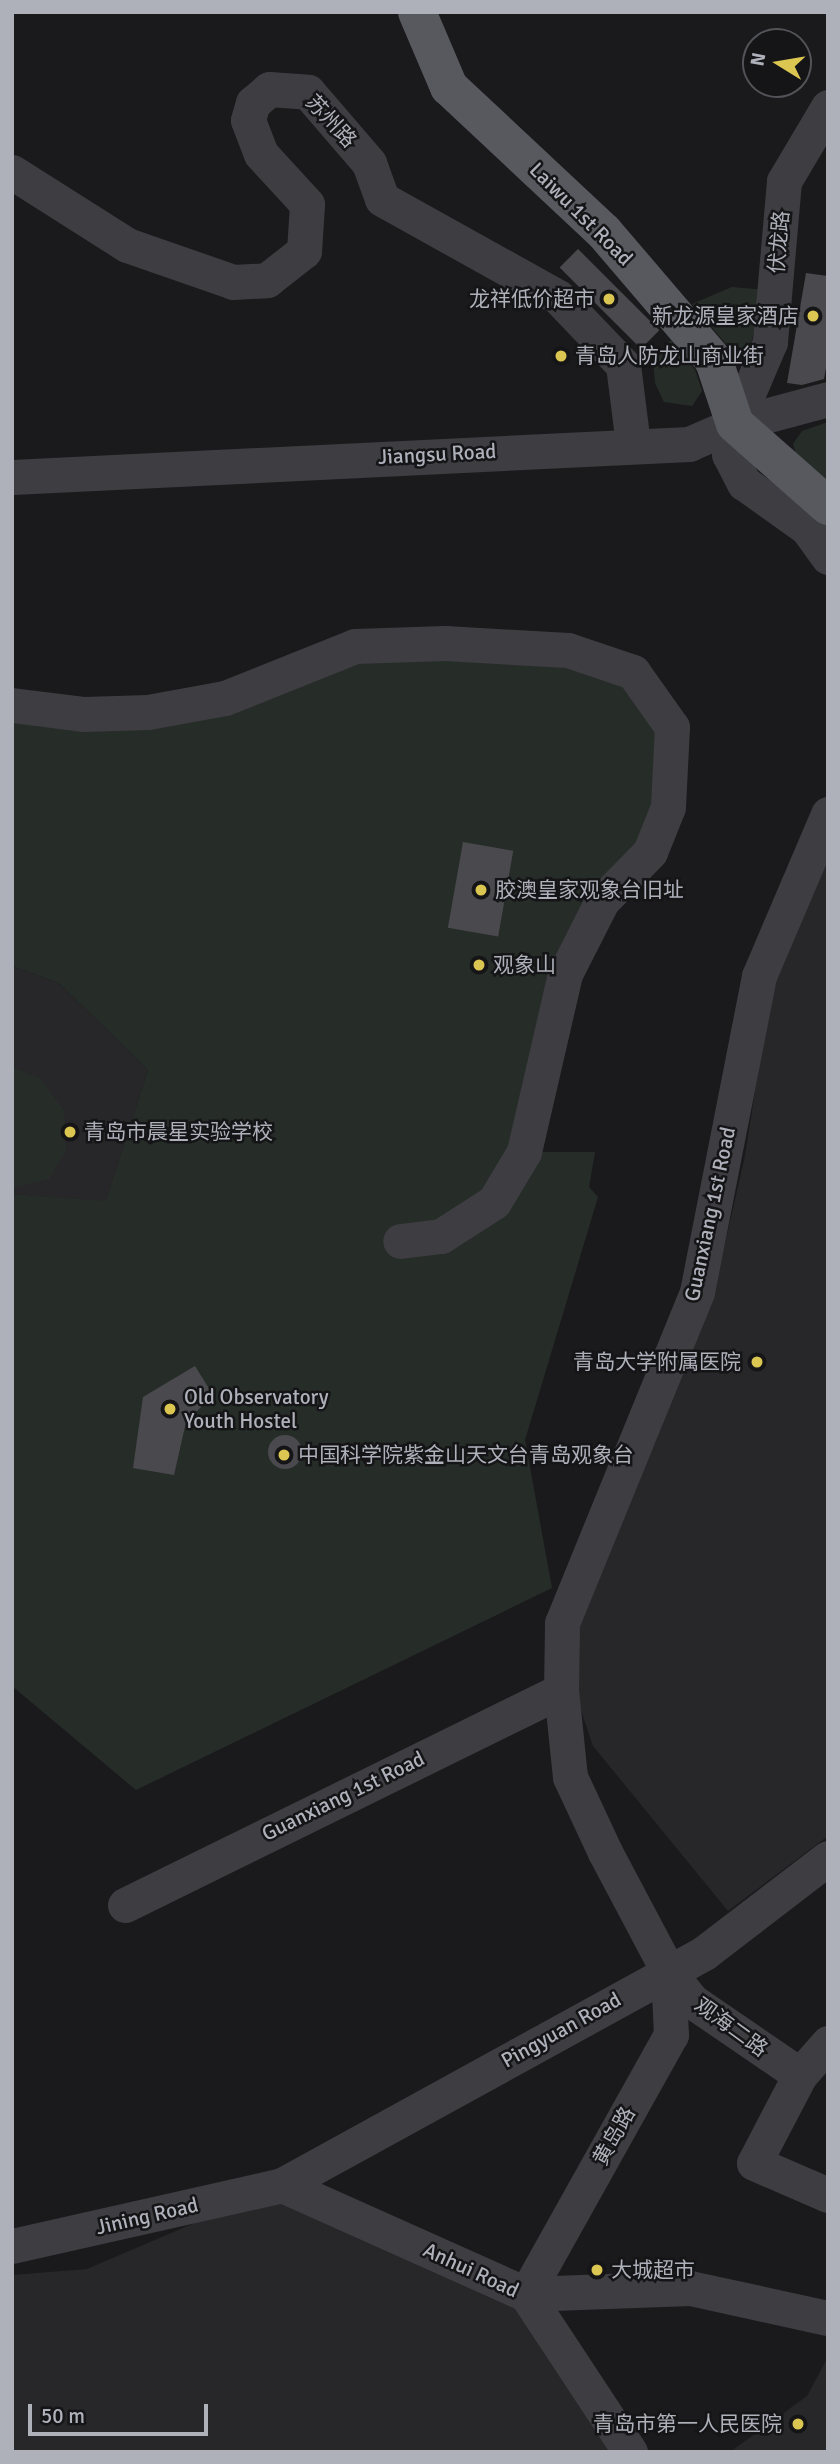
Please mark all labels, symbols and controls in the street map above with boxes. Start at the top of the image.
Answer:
north arrow [742,28,812,98]
text: N [745,51,771,68]
street label: 苏州路 [300,89,362,153]
street label: Laiwu 1st Road [524,157,638,271]
street label: 伏龙路 [764,210,794,274]
place label: 龙祥低价超市 [469,286,595,312]
marker: 龙祥低价超市 [601,291,617,307]
place label: 新龙源皇家酒店 [652,303,799,329]
marker: 新龙源皇家酒店 [805,308,821,324]
place label: 青岛人防龙山商业街 [575,343,764,369]
marker: 青岛人防龙山商业街 [553,348,569,364]
street label: Jiangsu Road [377,438,497,470]
place label: 胶澳皇家观象台旧址 [495,877,684,903]
marker: 胶澳皇家观象台旧址 [473,882,489,898]
place label: 观象山 [493,952,556,978]
marker: 观象山 [471,957,487,973]
place label: 青岛市晨星实验学校 [84,1119,273,1145]
marker: 青岛市晨星实验学校 [62,1124,78,1140]
street label: Guanxiang 1st Road [679,1124,741,1304]
place label: 青岛大学附属医院 [573,1349,741,1375]
marker: 青岛大学附属医院 [747,1352,767,1372]
place label: Old Observatory Youth Hostel [184,1384,329,1434]
marker: Old Observatory Youth Hostel [162,1401,178,1417]
place label: 中国科学院紫金山天文台青岛观象台 [298,1442,634,1468]
marker: 中国科学院紫金山天文台青岛观象台 [276,1447,292,1463]
street label: Guanxiang 1st Road [258,1746,428,1846]
street label: Pingyuan Road [497,1987,625,2073]
street label: 观海二路 [690,1992,772,2062]
street label: 黄岛路 [588,2102,640,2170]
street label: Jining Road [93,2192,201,2240]
street label: Anhui Road [419,2237,523,2303]
place label: 大城超市 [611,2257,695,2283]
marker: 大城超市 [589,2262,605,2278]
scale bar [32,2390,212,2434]
text: 50 m [41,2403,85,2429]
place label: 青岛市第一人民医院 [593,2411,782,2437]
marker: 青岛市第一人民医院 [788,2414,808,2434]

